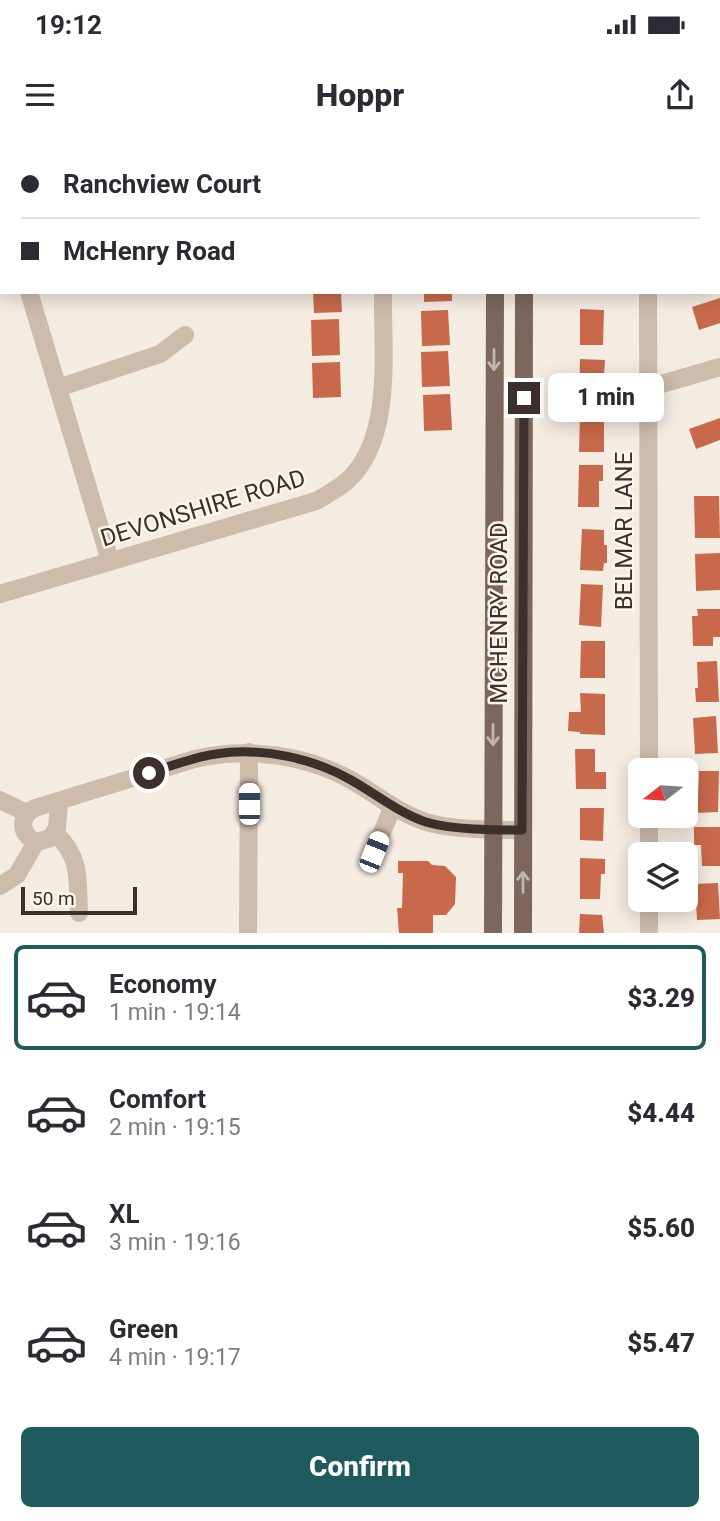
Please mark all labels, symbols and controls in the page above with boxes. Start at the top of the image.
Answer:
text: 19:12 [35,10,102,40]
icon: menu [21,76,59,114]
text: Hoppr [316,76,404,114]
icon: share [661,76,699,114]
text: Ranchview Court [63,169,261,199]
text: McHenry Road [63,236,235,266]
one-way arrow [487,349,501,372]
callout: 1 min [548,373,664,422]
route end [508,382,540,414]
text: 1 min [577,384,635,411]
street label: BELMAR LANE [610,452,638,610]
street label: DEVONSHIRE ROAD [97,463,309,553]
street label: MCHENRY ROAD [485,522,513,704]
one-way arrow [486,723,500,746]
route start [133,757,165,789]
north arrow [628,758,698,828]
map controls [628,758,698,912]
car [239,783,260,825]
car [357,829,392,875]
button: layers [628,842,698,912]
one-way arrow [516,870,530,893]
scale bar [21,884,136,916]
text: 50 m [32,887,75,910]
icon: car [25,966,88,1029]
text: Economy [109,969,216,999]
text: $3.29 [627,983,695,1013]
text: 1 min · 19:14 [109,999,241,1026]
icon: car [25,1081,88,1144]
text: Comfort [109,1084,206,1114]
text: $4.44 [627,1098,695,1128]
text: 2 min · 19:15 [109,1114,241,1141]
icon: car [25,1196,88,1259]
text: XL [109,1199,140,1229]
text: $5.60 [627,1213,695,1243]
text: 3 min · 19:16 [109,1229,241,1256]
icon: car [25,1311,88,1374]
text: Green [109,1314,179,1344]
text: $5.47 [627,1328,695,1358]
text: 4 min · 19:17 [109,1344,241,1371]
button: Confirm [21,1427,699,1507]

